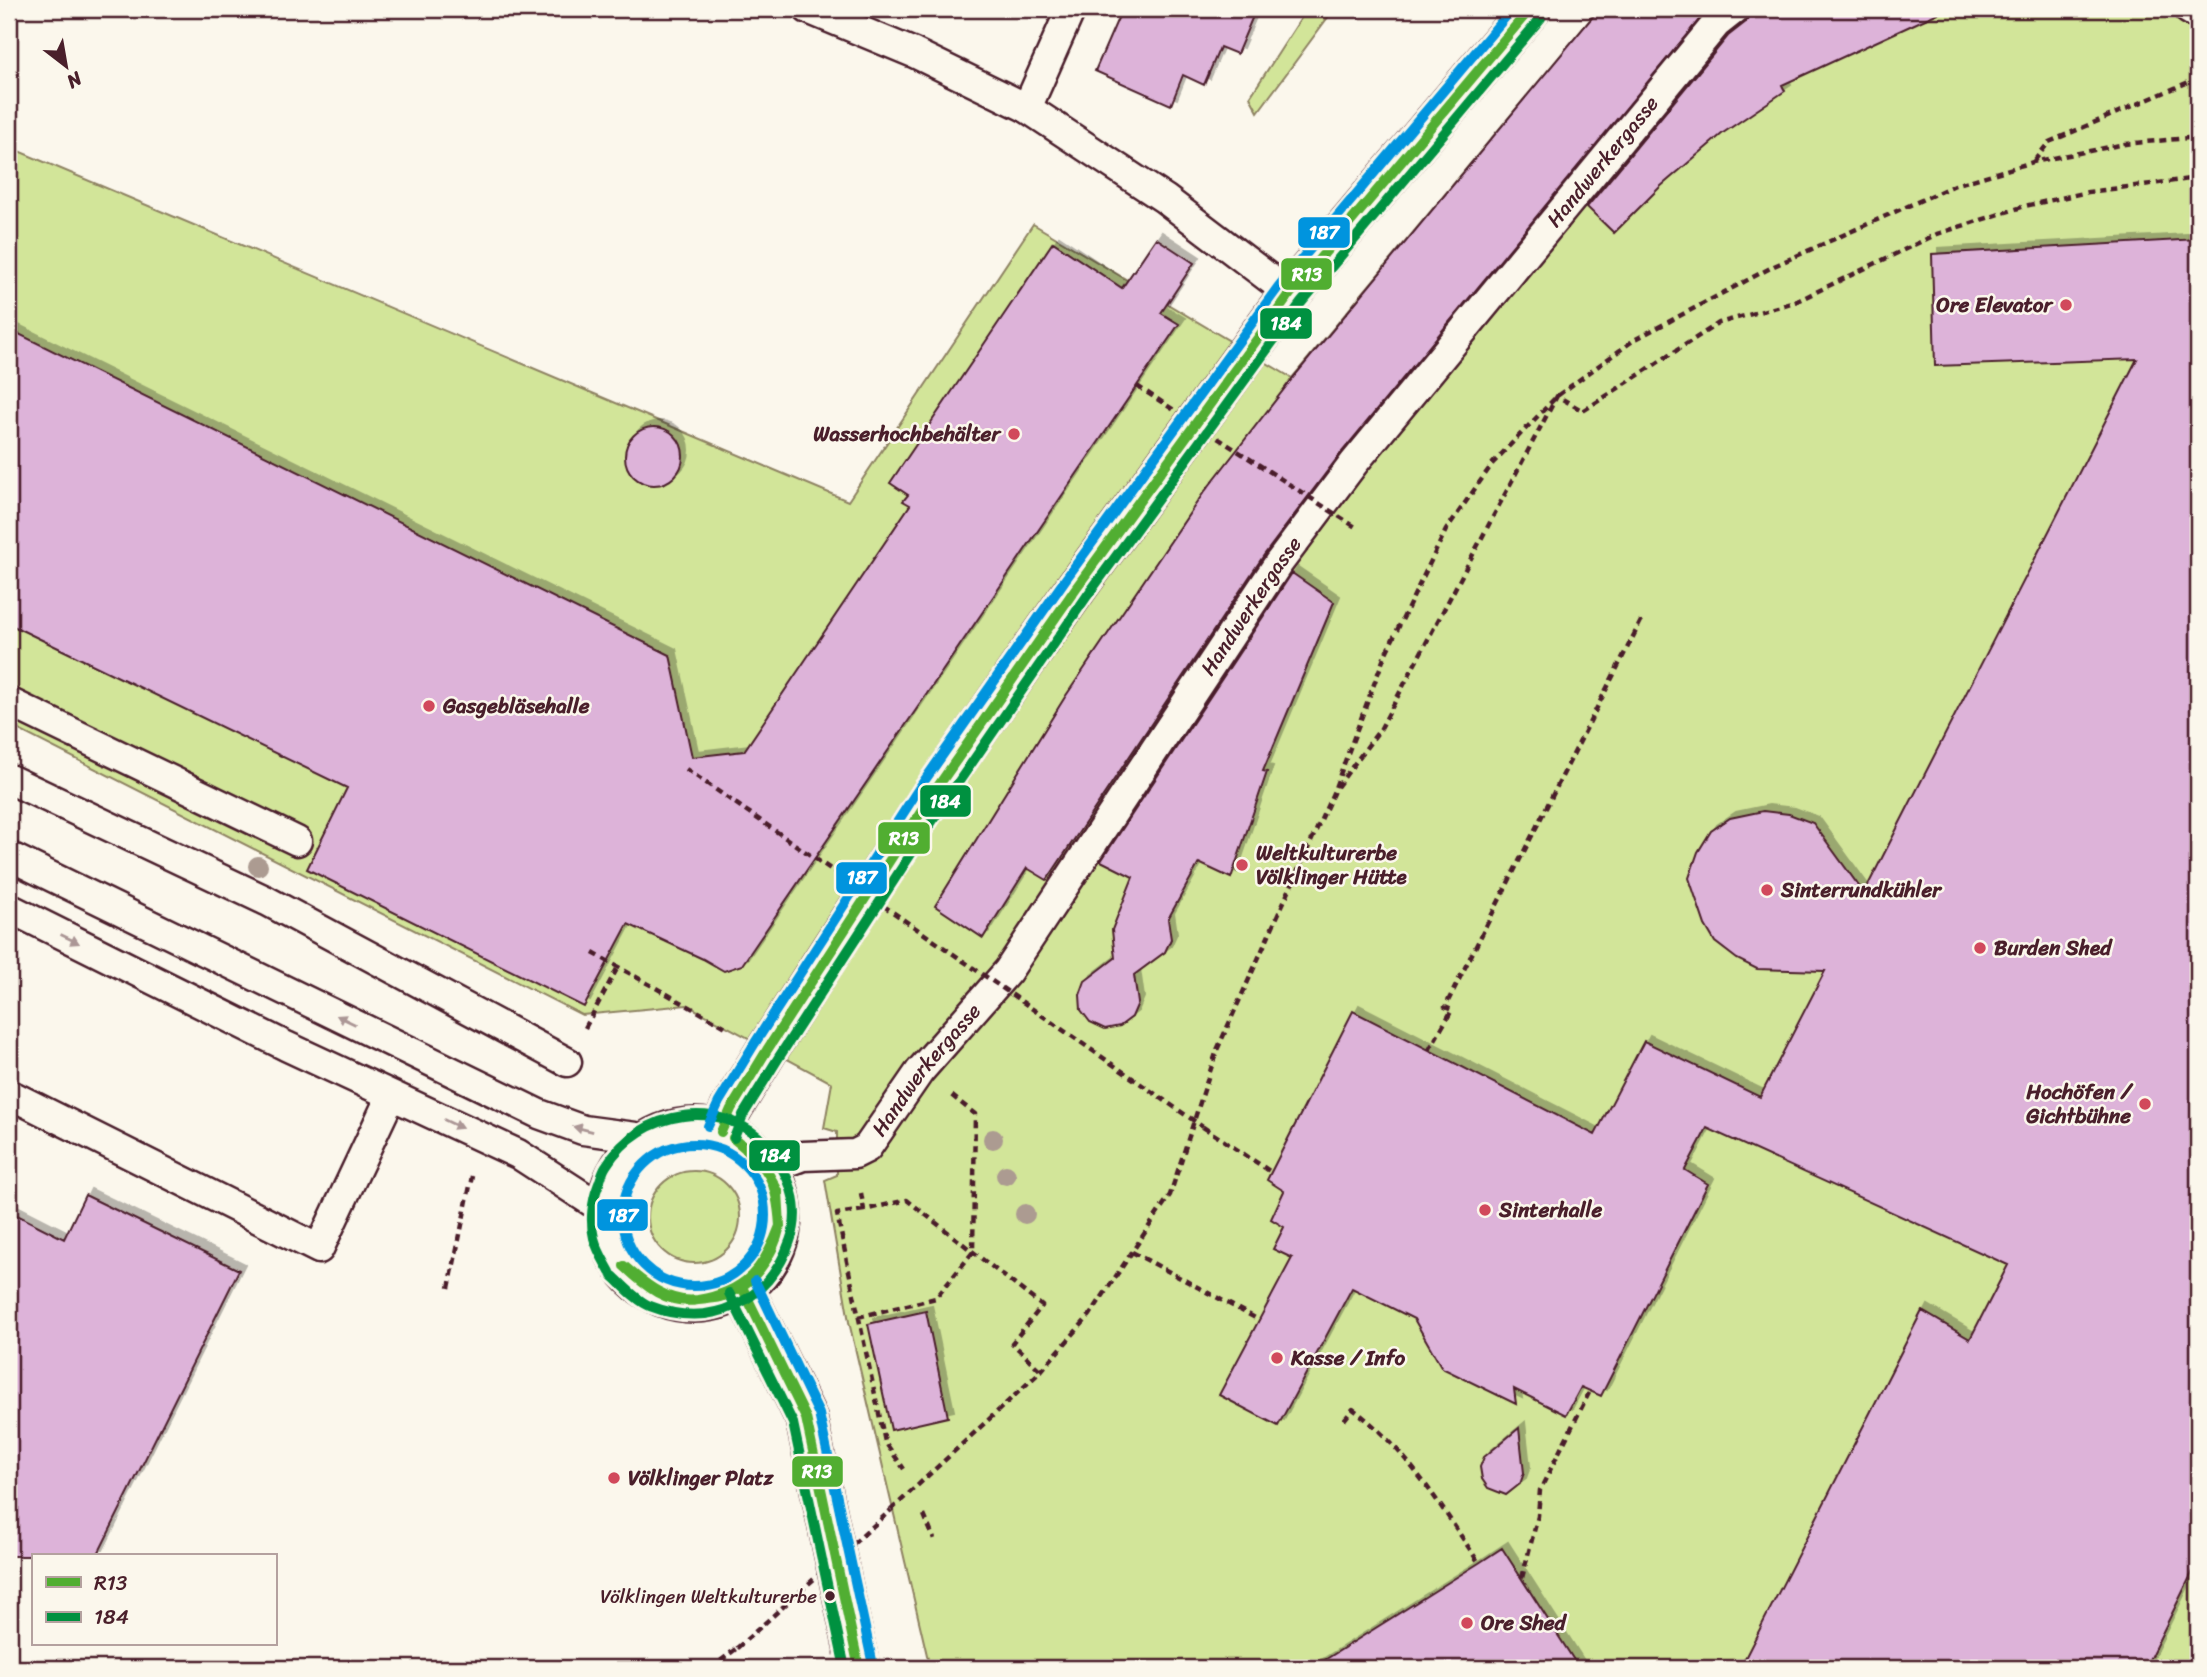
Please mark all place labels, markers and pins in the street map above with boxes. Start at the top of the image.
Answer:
place label: Ore Elevator [1936,286,2054,324]
marker: Ore Elevator [2058,297,2074,313]
place label: Wasserhochbehälter [813,415,1002,453]
marker: Wasserhochbehälter [1006,426,1022,442]
place label: Gasgebläsehalle [442,687,590,725]
marker: Gasgebläsehalle [421,698,437,714]
place label: Weltkulturerbe Völklinger Hütte [1256,834,1408,896]
marker: Weltkulturerbe Völklinger Hütte [1234,857,1250,873]
place label: Sinterrundkühler [1780,871,1943,909]
marker: Sinterrundkühler [1759,882,1775,898]
place label: Burden Shed [1994,929,2113,967]
marker: Burden Shed [1972,940,1988,956]
place label: Hochöfen / Gichtbühne [2025,1073,2134,1135]
marker: Hochöfen / Gichtbühne [2137,1096,2153,1112]
place label: Sinterhalle [1498,1191,1602,1229]
marker: Sinterhalle [1477,1202,1493,1218]
place label: Kasse / Info [1290,1339,1406,1377]
marker: Kasse / Info [1269,1350,1285,1366]
place label: Völklinger Platz [628,1459,775,1497]
marker: Völklinger Platz [606,1470,622,1486]
place label: Völklingen Weltkulturerbe [600,1580,817,1613]
marker: Völklingen Weltkulturerbe [823,1589,837,1603]
place label: Ore Shed [1481,1604,1567,1642]
marker: Ore Shed [1459,1615,1475,1631]

